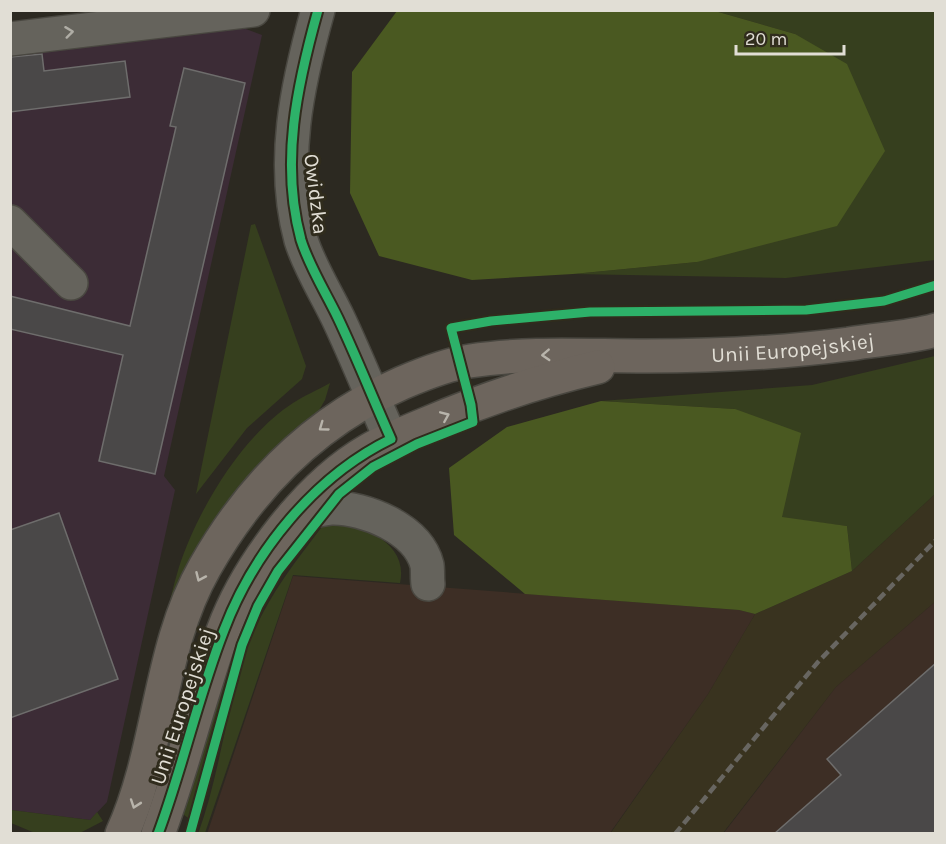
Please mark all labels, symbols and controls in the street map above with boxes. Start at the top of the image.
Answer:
scale bar [736,18,844,56]
one-way arrow [64,27,73,39]
text: 20 m [745,28,787,50]
street label: Owidzka [299,152,333,236]
street label: Unii Europejskiej [711,328,876,367]
one-way arrow [542,348,551,361]
one-way arrow [439,411,450,423]
one-way arrow [319,420,330,431]
one-way arrow [195,570,207,581]
street label: Unii Europejskiej [145,624,219,788]
one-way arrow [129,798,142,808]

